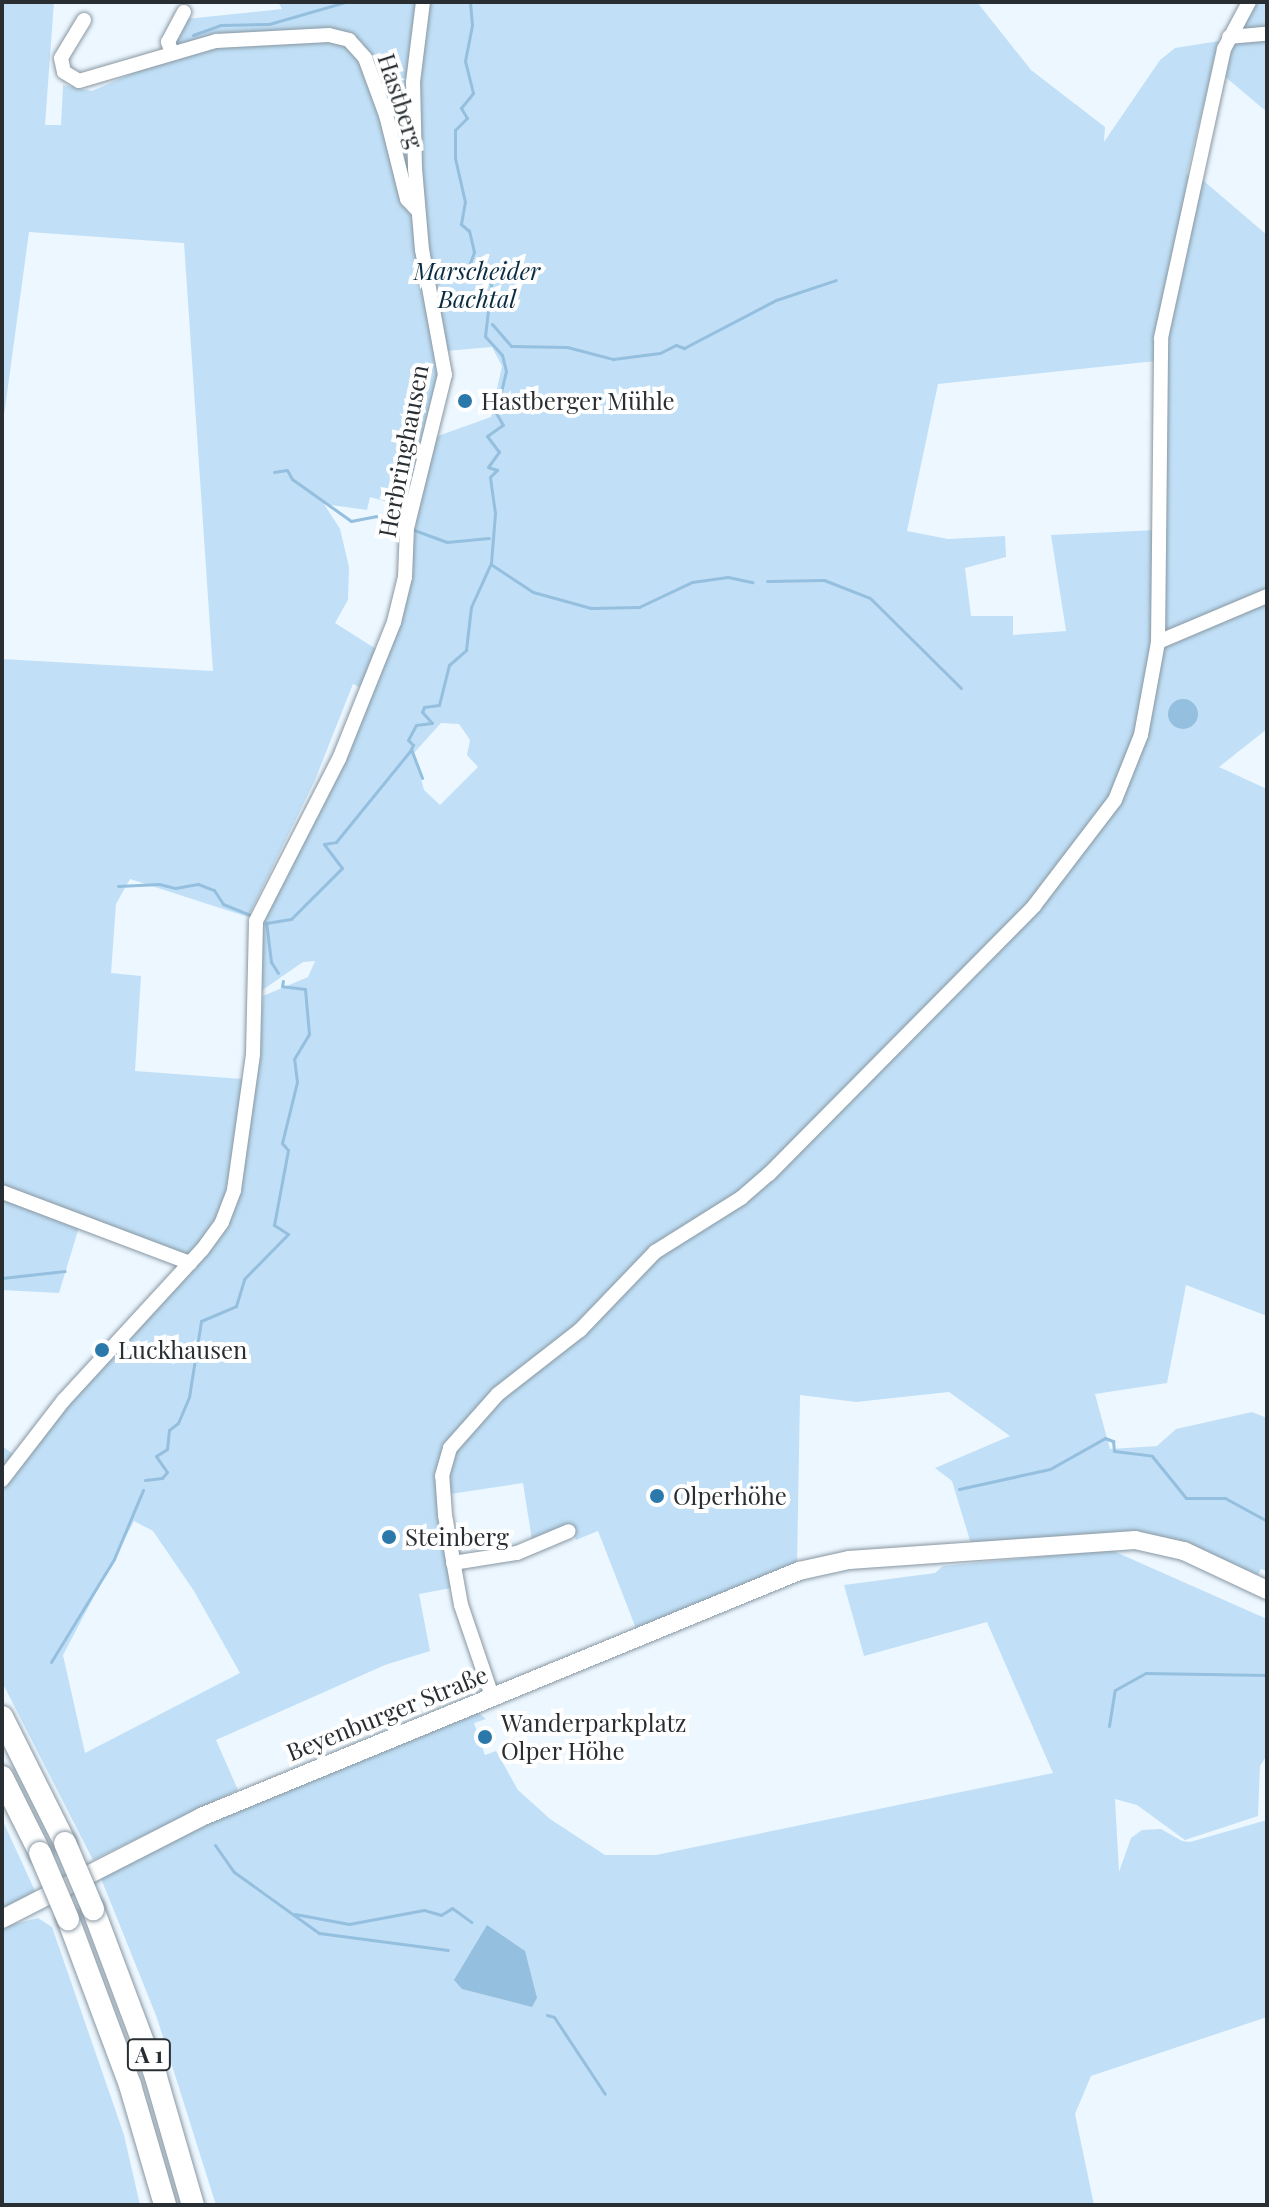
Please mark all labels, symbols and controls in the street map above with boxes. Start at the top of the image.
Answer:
street label: Hastberg [372,50,430,152]
park label: Marscheider Bachtal [414,257,540,313]
street label: Herbringhausen [372,362,434,540]
place label: Hastberger Mühle [481,387,675,415]
marker: Hastberger Mühle [456,392,474,410]
place label: Luckhausen [118,1336,247,1364]
marker: Luckhausen [93,1341,111,1359]
place label: Olperhöhe [673,1482,787,1510]
marker: Olperhöhe [648,1487,666,1505]
place label: Steinberg [405,1523,509,1551]
marker: Steinberg [380,1528,398,1546]
street label: Beyenburger Straße [282,1659,492,1767]
place label: Wanderparkplatz Olper Höhe [501,1709,687,1765]
marker: Wanderparkplatz Olper Höhe [476,1728,494,1746]
road number: A 1 [125,2037,173,2073]

